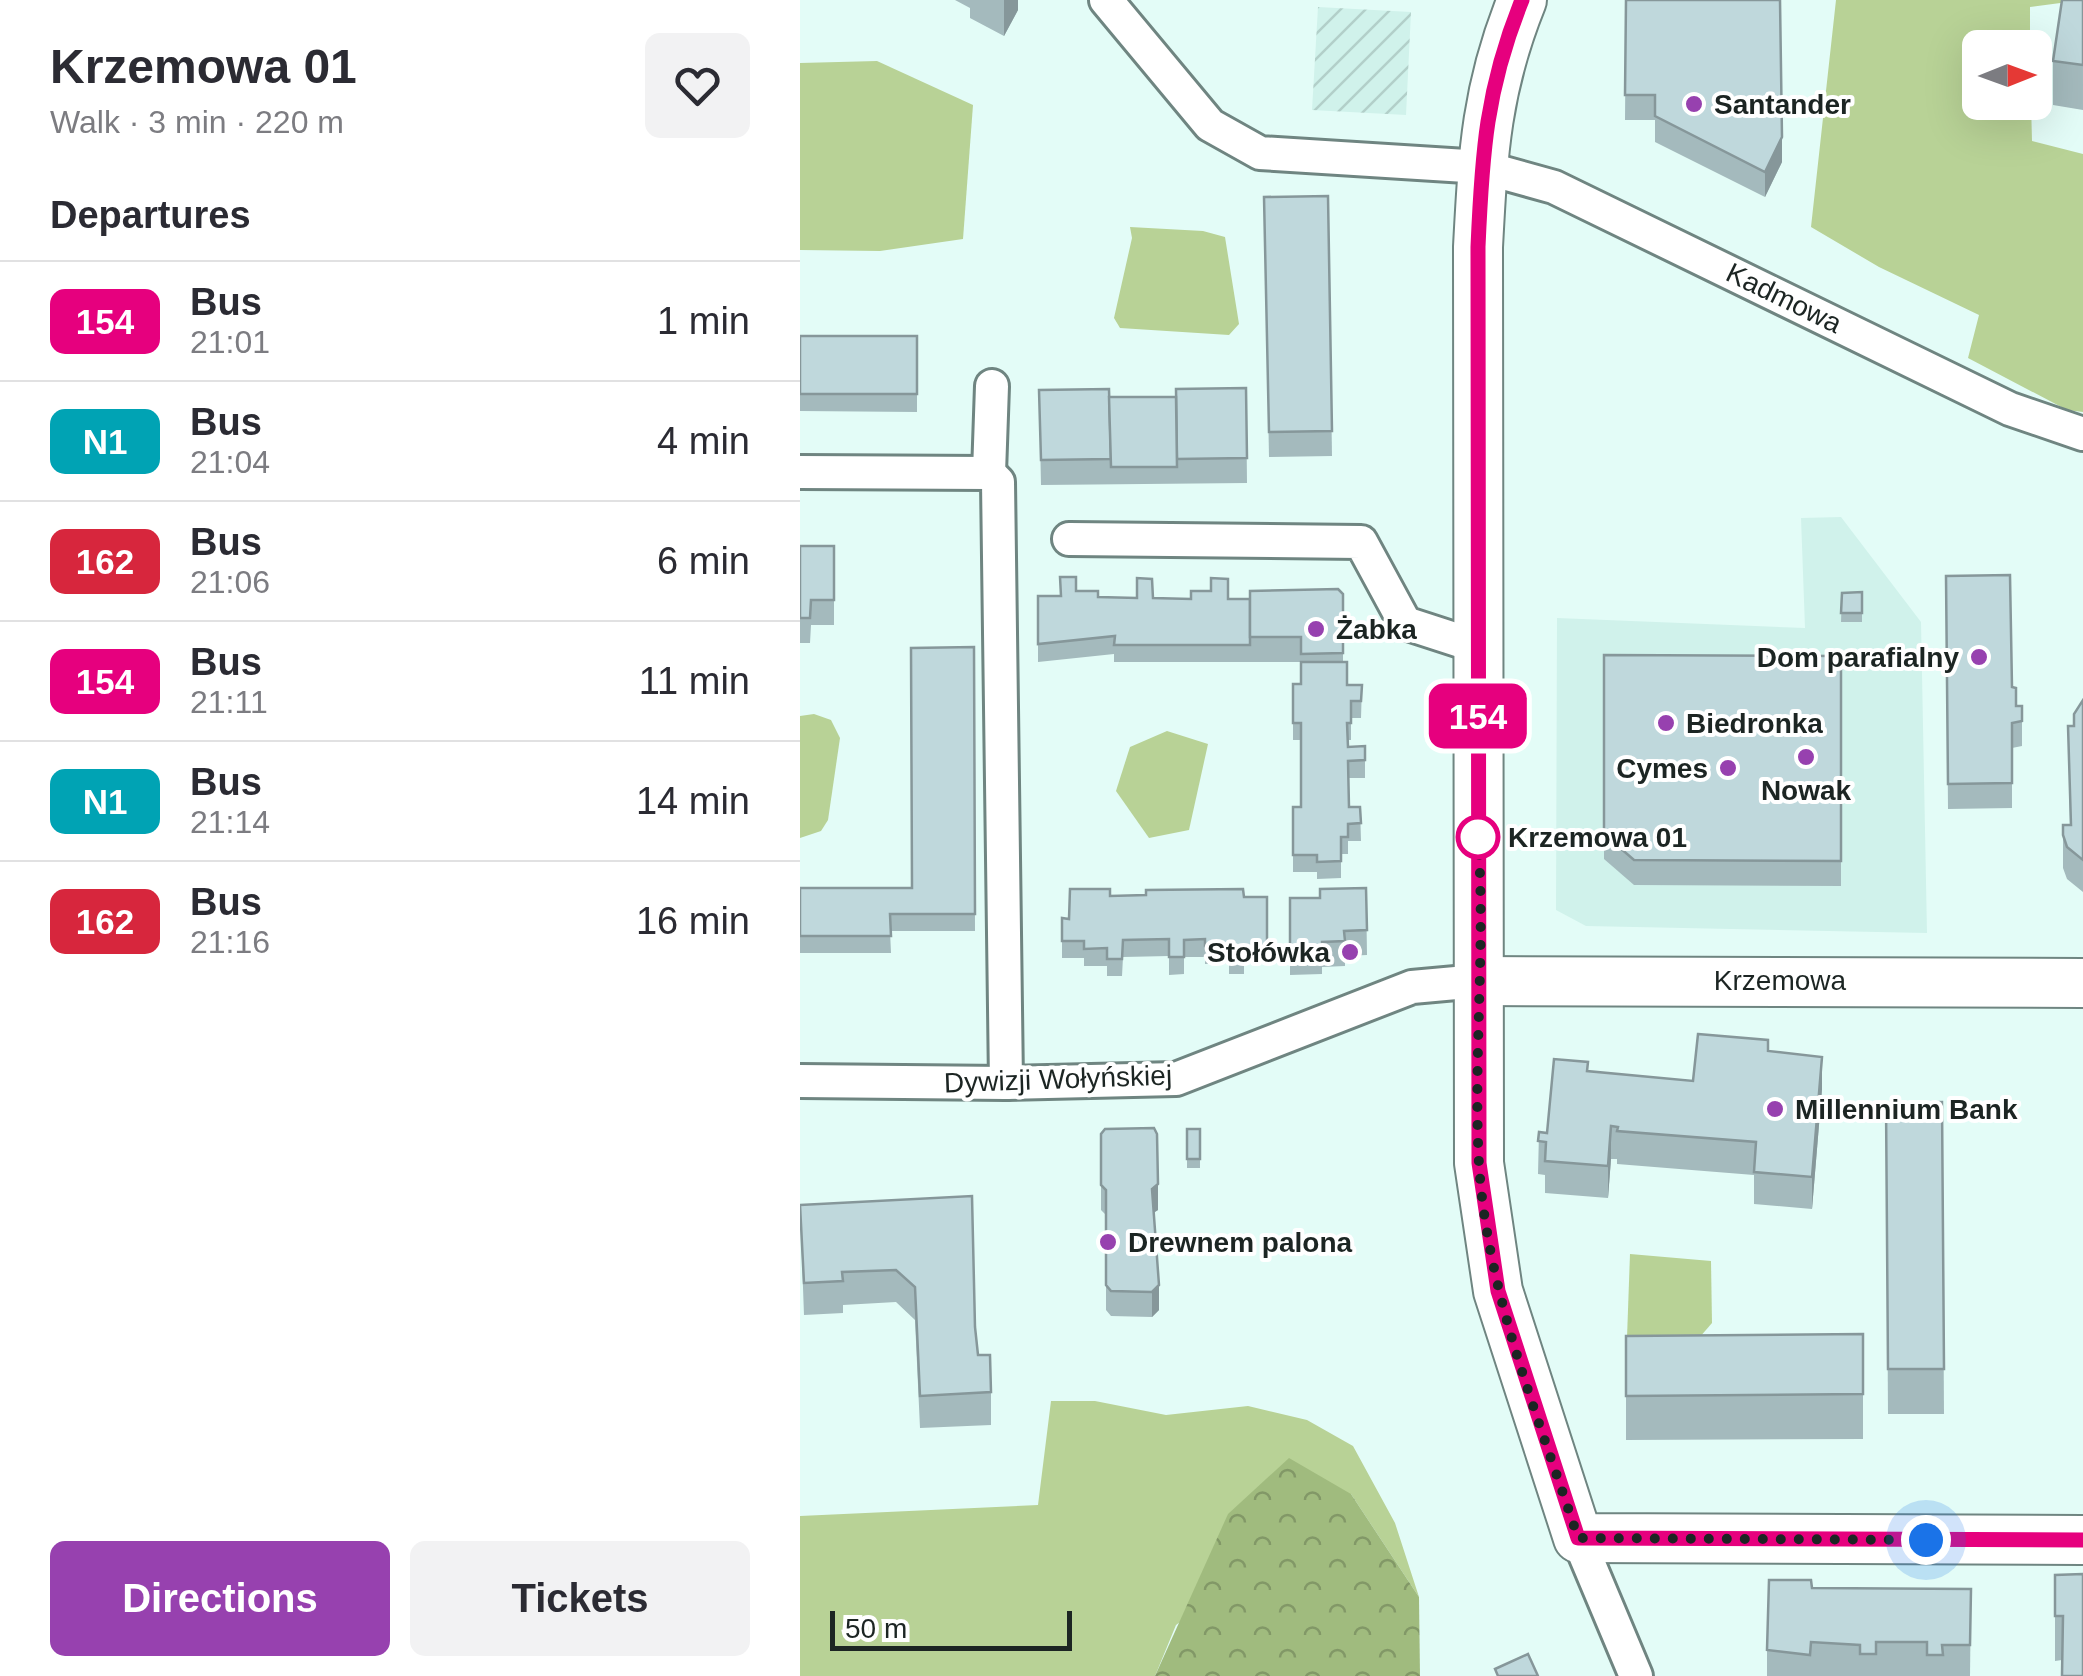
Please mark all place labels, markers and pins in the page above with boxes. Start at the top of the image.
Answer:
place label: Santander [1714,89,1851,120]
marker: Santander [1683,93,1705,115]
place label: Żabka [1336,614,1417,645]
marker: Żabka [1305,618,1327,640]
place label: Dom parafialny [1757,642,1959,673]
marker: Dom parafialny [1968,646,1990,668]
place label: Biedronka [1686,708,1823,739]
marker: Biedronka [1655,712,1677,734]
marker: Nowak [1795,746,1817,768]
place label: Cymes [1616,753,1708,784]
marker: Cymes [1717,757,1739,779]
place label: Nowak [1761,775,1852,806]
marker: Krzemowa 01 [1457,816,1499,858]
place label: Krzemowa 01 [1508,822,1687,853]
place label: Stołówka [1207,937,1330,968]
marker: Stołówka [1339,941,1361,963]
place label: Millennium Bank [1795,1094,2018,1125]
marker: Millennium Bank [1764,1098,1786,1120]
place label: Drewnem palona [1128,1227,1352,1258]
marker: Drewnem palona [1097,1231,1119,1253]

